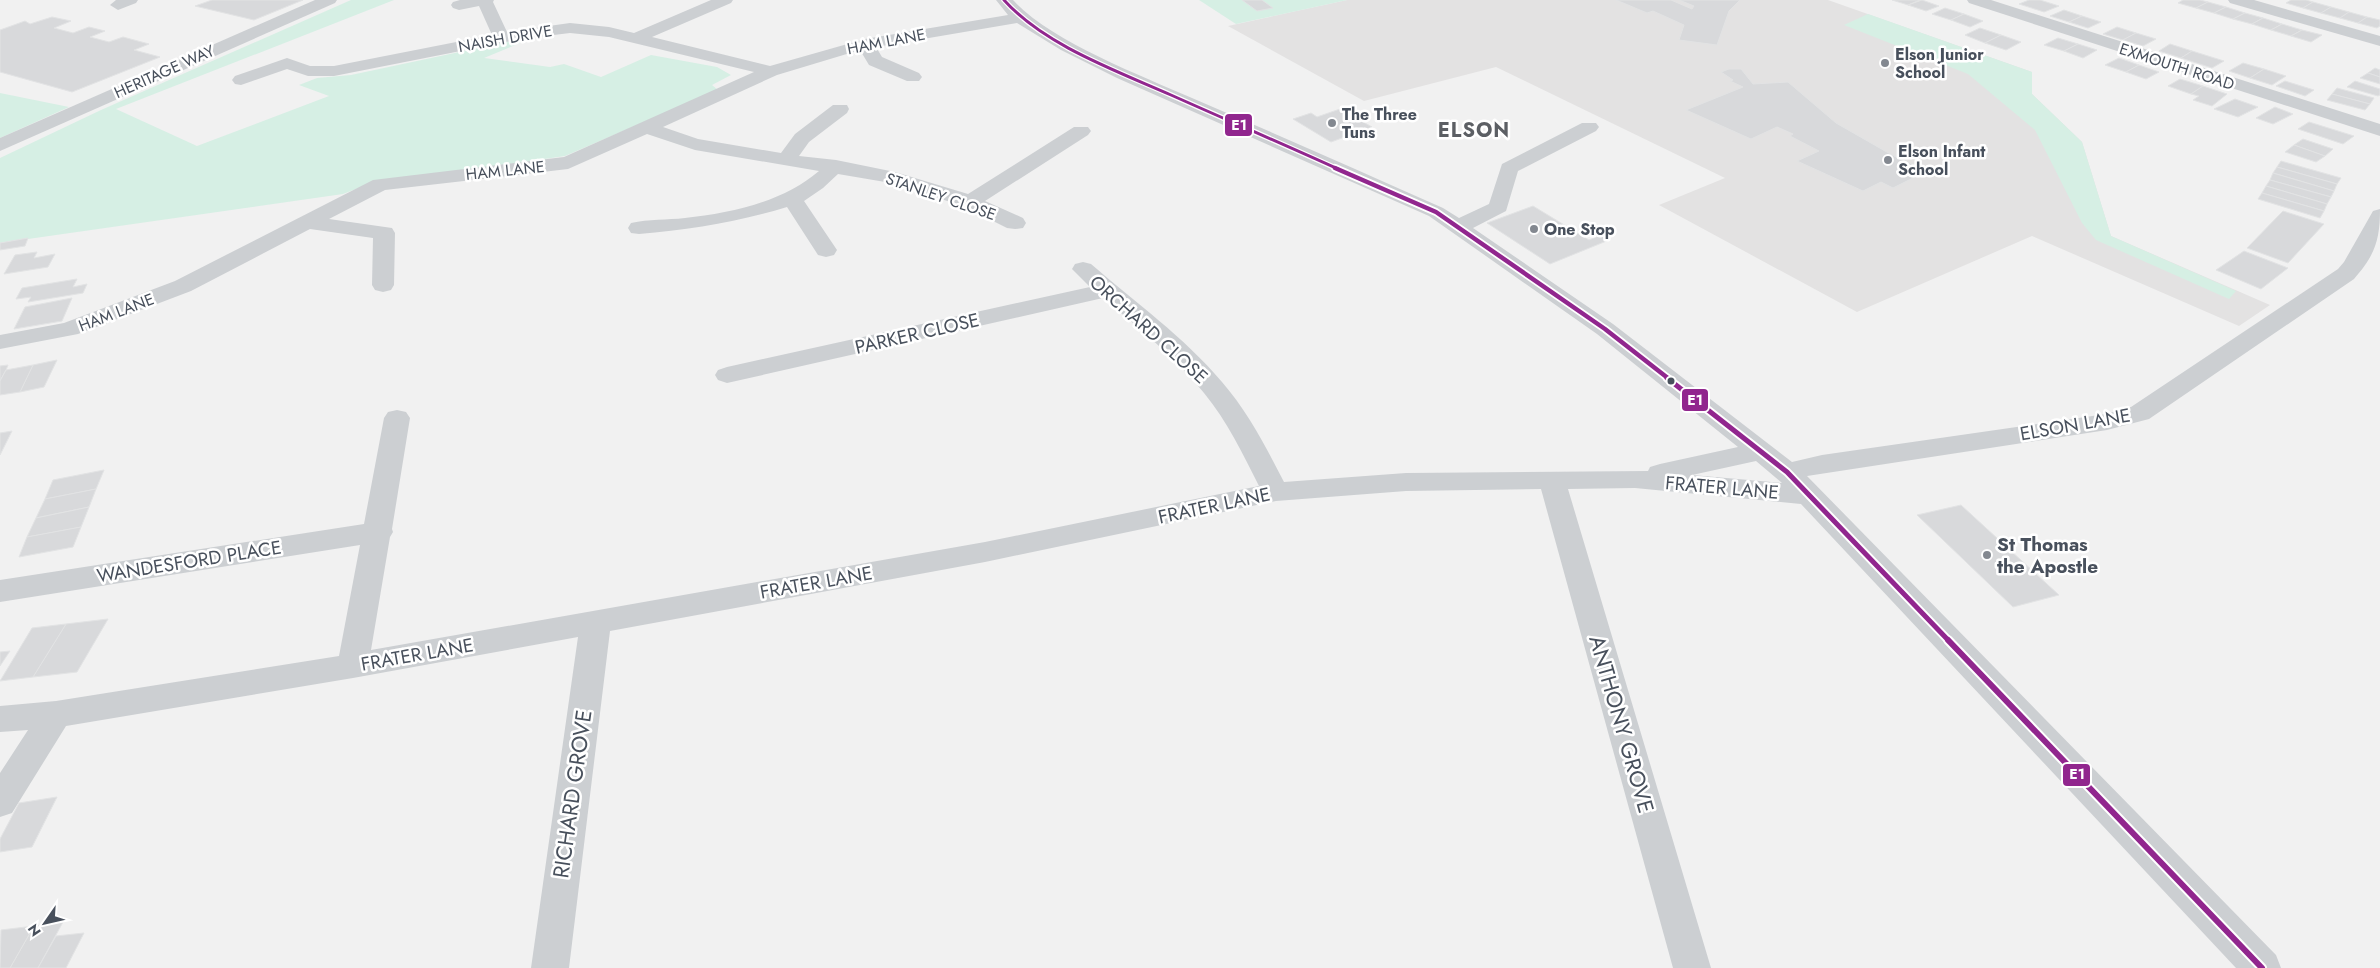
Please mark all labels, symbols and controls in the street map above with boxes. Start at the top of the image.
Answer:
street label: NAISH DRIVE [456,19,554,58]
street label: HAM LANE [845,23,927,60]
street label: EXMOUTH ROAD [2116,37,2237,96]
street label: HERITAGE WAY [110,39,218,104]
place label: Elson Junior School [1895,43,1984,84]
marker: Elson Junior School [1879,57,1891,69]
place label: The Three Tuns [1342,103,1417,144]
line badge: E1 [1224,113,1253,137]
text: E1 [1231,115,1247,135]
district label: ELSON [1438,116,1510,145]
marker: The Three Tuns [1326,117,1338,129]
place label: Elson Infant School [1898,140,1986,181]
marker: Elson Infant School [1882,154,1894,166]
street label: HAM LANE [464,155,546,186]
street label: STANLEY CLOSE [883,167,999,226]
place label: One Stop [1544,218,1615,241]
marker: One Stop [1528,223,1540,235]
street label: ORCHARD CLOSE [1084,269,1214,390]
street label: HAM LANE [75,288,157,337]
street label: PARKER CLOSE [852,306,982,361]
unlabelled marker [1666,376,1676,386]
line badge: E1 [1681,388,1709,412]
text: E1 [1687,390,1703,410]
street label: ELSON LANE [2018,402,2132,447]
street label: FRATER LANE [1664,469,1780,506]
street label: FRATER LANE [1156,480,1273,531]
place label: St Thomas the Apostle [1997,531,2098,580]
street label: WANDESFORD PLACE [95,534,283,589]
marker: St Thomas the Apostle [1981,549,1993,561]
street label: FRATER LANE [758,559,874,606]
street label: FRATER LANE [359,631,475,678]
street label: ANTHONY GROVE [1581,631,1663,817]
street label: RICHARD GROVE [544,708,600,880]
line badge: E1 [2062,763,2091,787]
text: E1 [2069,764,2085,784]
north arrow [20,898,70,948]
text: N [23,920,46,940]

